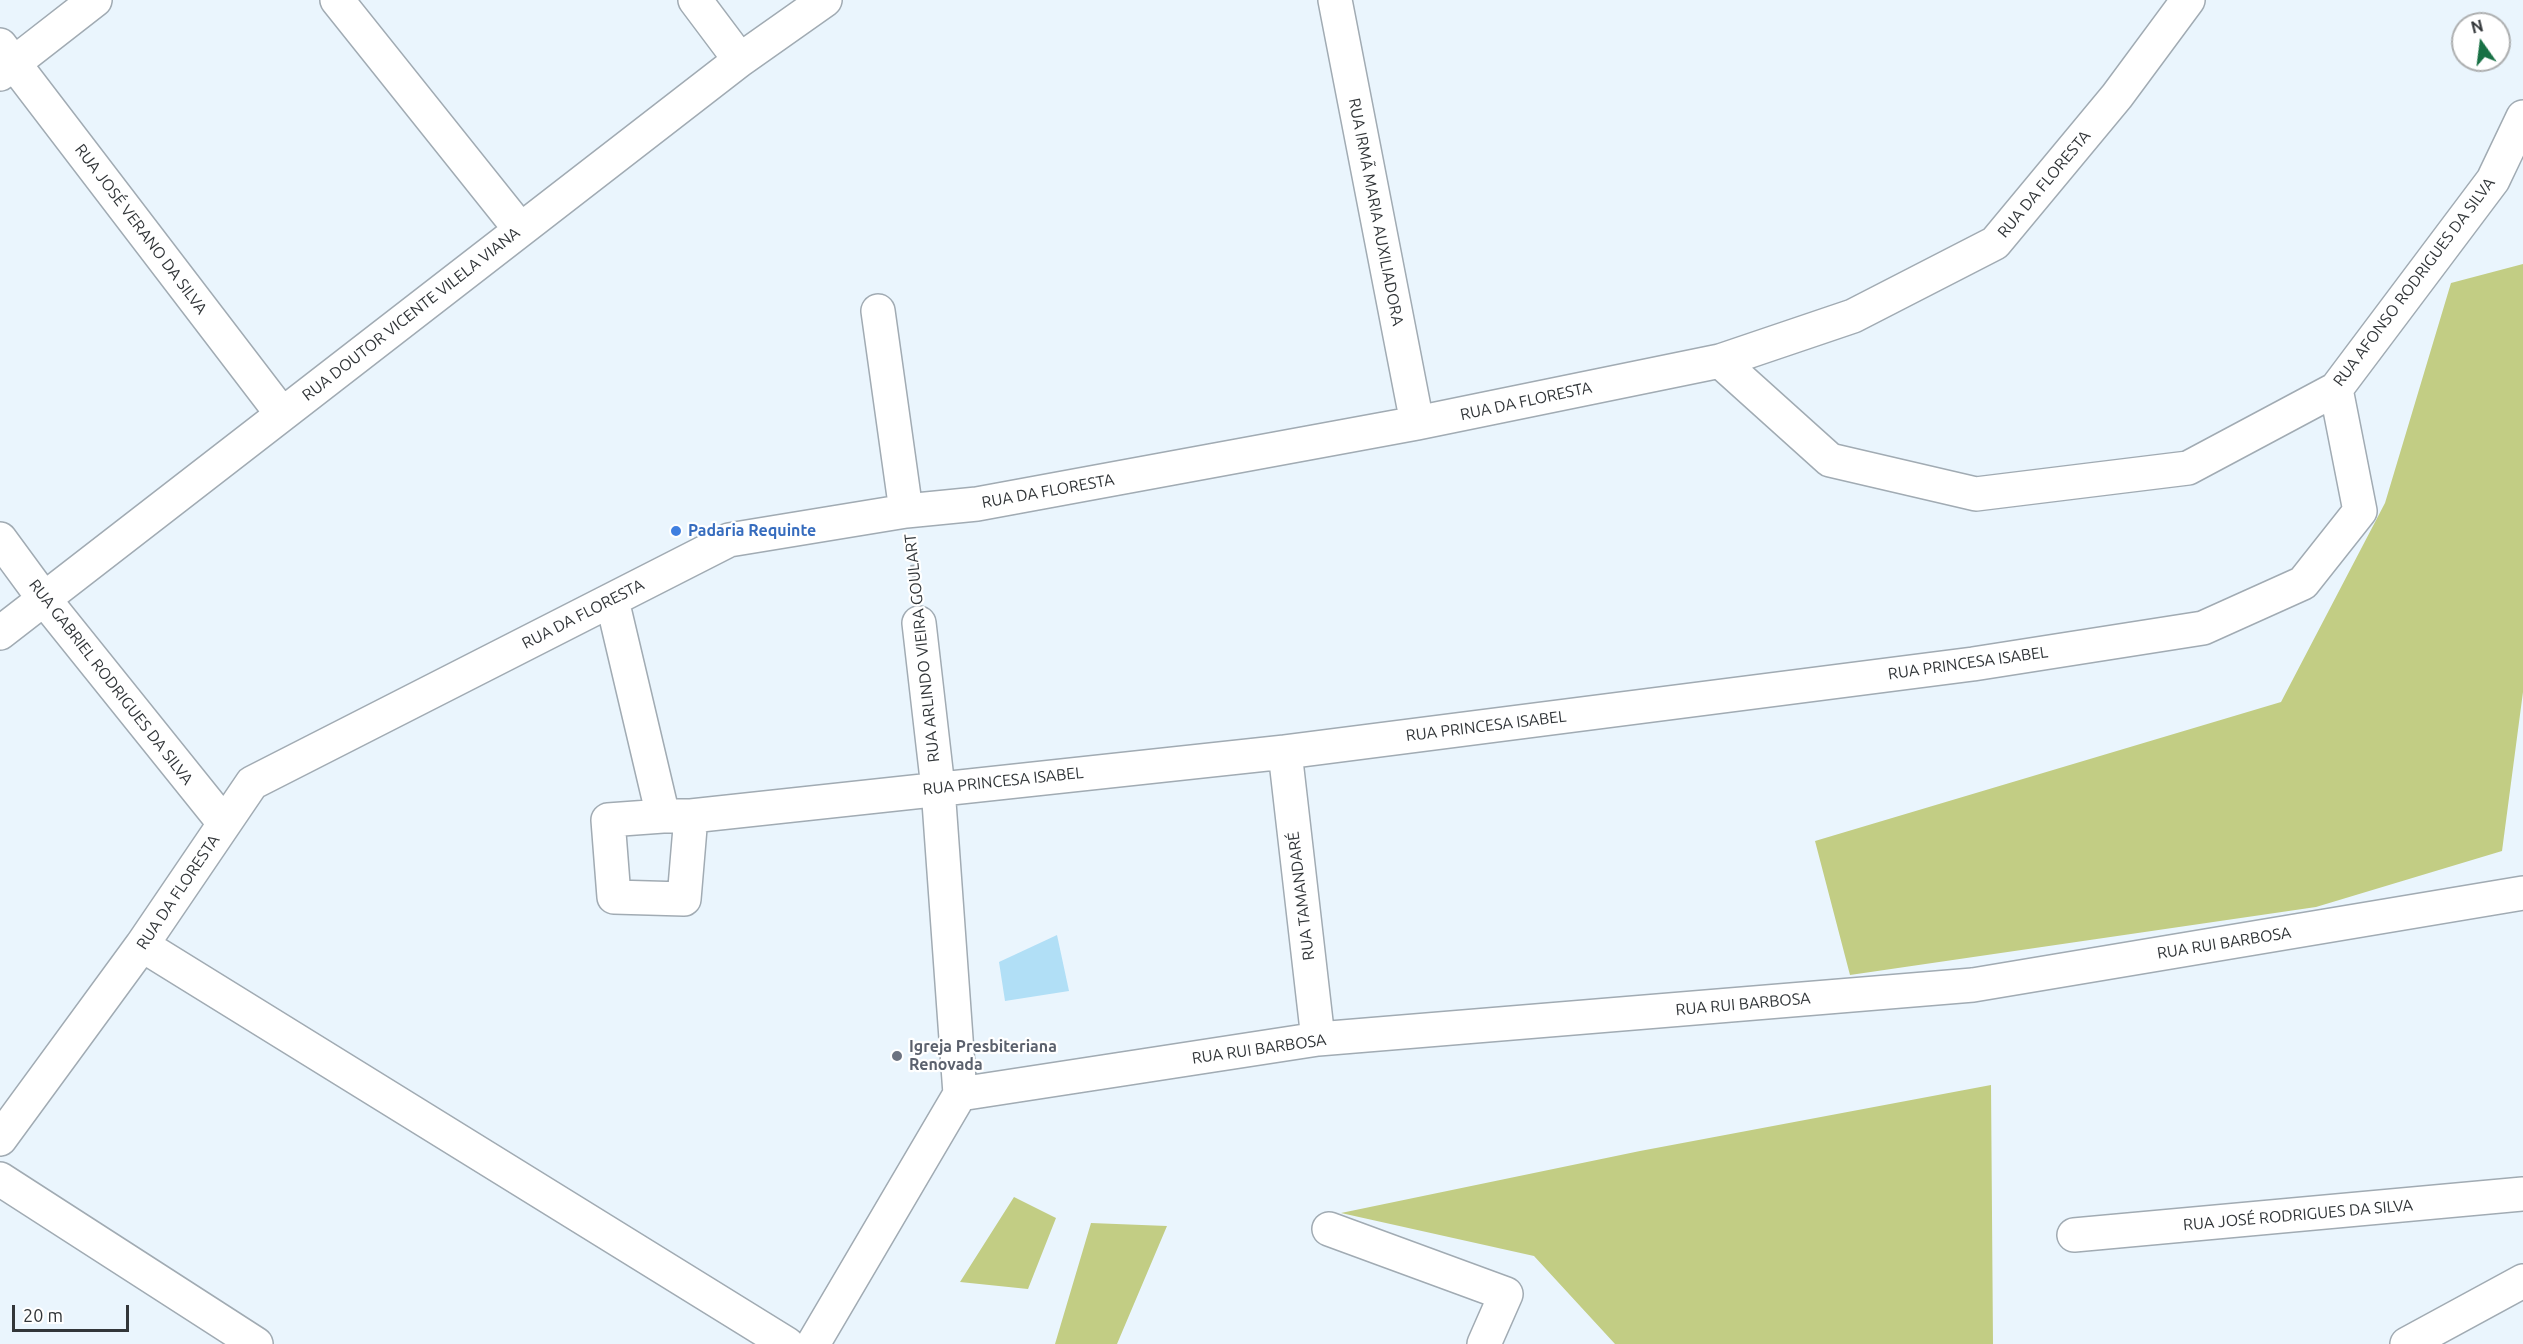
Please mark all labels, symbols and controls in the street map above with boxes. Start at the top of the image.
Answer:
north arrow [2451,12,2511,72]
text: N [2469,16,2485,37]
street label: RUA IRMÃ MARIA AUXILIADORA [1344,96,1408,328]
street label: RUA DA FLORESTA [1993,126,2095,242]
street label: RUA JOSÉ VERANO DA SILVA [71,140,211,318]
street label: RUA AFONSO RODRIGUES DA SILVA [2329,174,2499,390]
street label: RUA DOUTOR VICENTE VILELA VIANA [298,223,524,405]
street label: RUA DA FLORESTA [1458,378,1594,424]
street label: RUA DA FLORESTA [980,470,1116,512]
place label: Padaria Requinte [688,521,816,541]
marker: Padaria Requinte [669,524,683,538]
street label: RUA ARLINDO VIEIRA GOULART [900,533,944,763]
street label: RUA GABRIEL RODRIGUES DA SILVA [25,575,197,789]
street label: RUA DA FLORESTA [519,575,647,653]
street label: RUA PRINCESA ISABEL [1887,642,2049,684]
street label: RUA PRINCESA ISABEL [1405,707,1567,745]
street label: RUA PRINCESA ISABEL [922,763,1084,799]
street label: RUA DA FLORESTA [132,831,224,953]
street label: RUA TAMANDARÉ [1284,831,1318,961]
street label: RUA RUI BARBOSA [2156,923,2292,963]
street label: RUA RUI BARBOSA [1675,989,1811,1019]
street label: RUA RUI BARBOSA [1191,1030,1327,1068]
place label: Igreja Presbiteriana Renovada [909,1037,1057,1075]
marker: Igreja Presbiteriana Renovada [890,1049,904,1063]
street label: RUA JOSÉ RODRIGUES DA SILVA [2182,1195,2414,1235]
scale bar [15,1293,132,1331]
text: 20 m [23,1305,63,1325]

